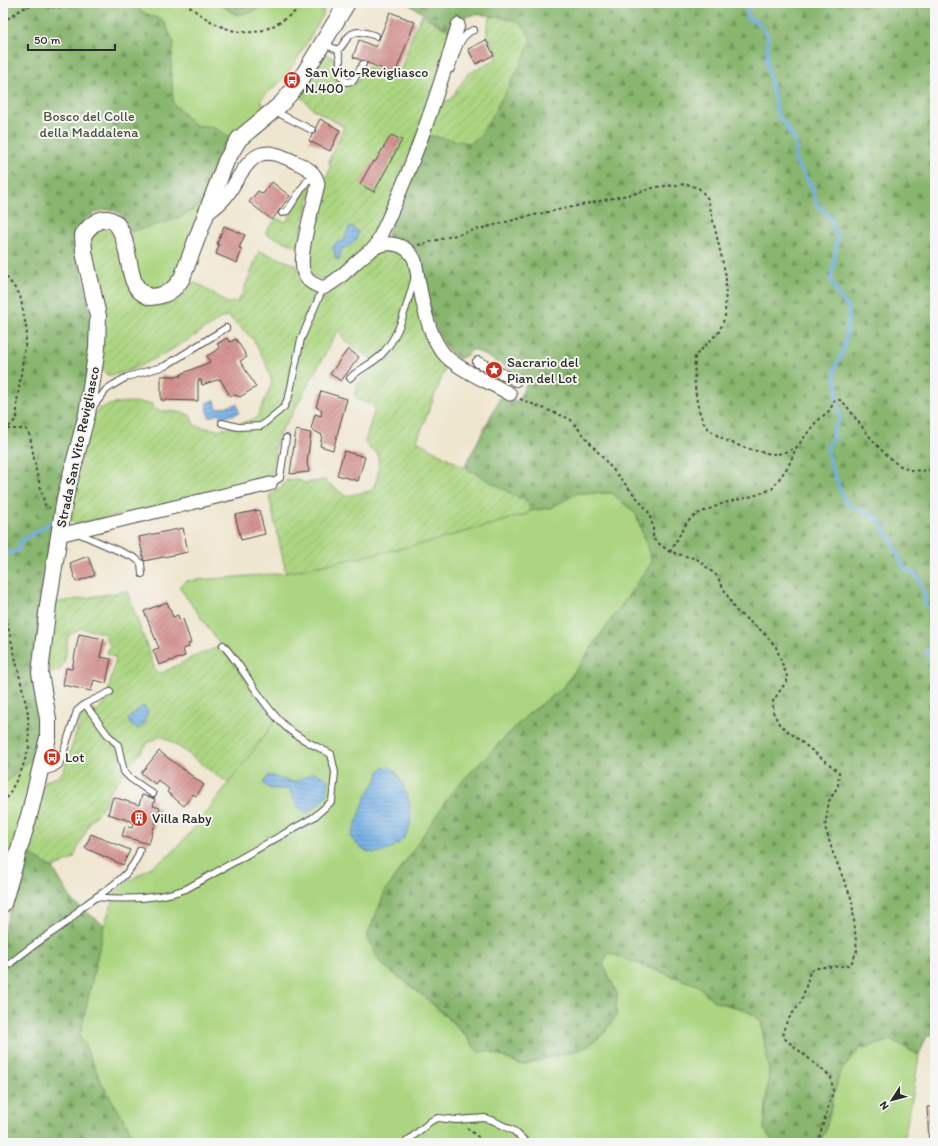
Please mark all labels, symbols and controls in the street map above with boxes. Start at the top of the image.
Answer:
scale bar [28,26,115,52]
text: 50 m [34,33,60,47]
place label: San Vito-Revigliasco N.400 [305,64,428,97]
bus stop icon: San Vito-Revigliasco N.400 [282,70,302,90]
park label: Bosco del Colle della Maddalena [40,108,139,141]
place label: Sacrario del Pian del Lot [507,354,579,387]
place icon: Sacrario del Pian del Lot [484,360,504,380]
street label: Strada San Vito Revigliasco [53,365,103,529]
bus stop icon: Lot [42,747,62,767]
place label: Lot [65,749,84,766]
building icon: Villa Raby [129,808,149,828]
place label: Villa Raby [152,810,212,827]
north arrow [872,1080,912,1120]
text: N [877,1099,892,1112]

